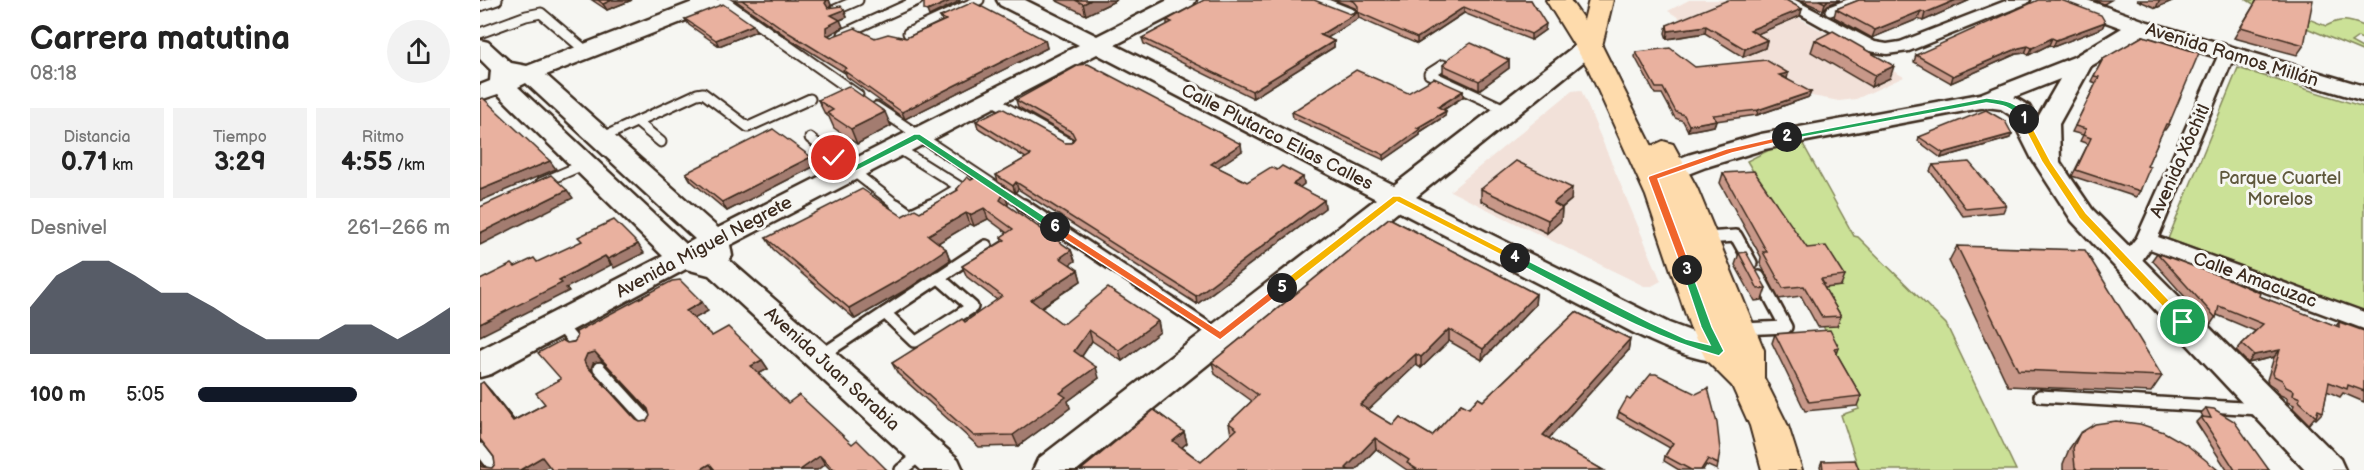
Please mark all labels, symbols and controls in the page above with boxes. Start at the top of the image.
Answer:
text: Carrera matutina [30,19,290,59]
street label: Avenida Ramos Millán [2143,19,2321,91]
button: share [387,20,450,83]
text: 08:18 [30,62,77,86]
street label: Calle Plutarco Elias Calles [1178,79,1376,195]
street label: Avenida Xóchitl [2146,101,2214,221]
pin: 1 [2009,104,2039,134]
text: 1 [2021,109,2027,128]
pin: 2 [1772,122,1802,152]
text: 2 [1782,127,1792,146]
text: Distancia [63,128,131,147]
text: Tiempo [213,128,267,147]
text: Ritmo [362,128,404,147]
pin [808,132,859,183]
icon: check [817,141,850,174]
text: 0.71 [61,147,108,178]
text: 3:29 [214,147,266,178]
text: 4:55 [341,147,392,178]
text: km [108,156,133,175]
text: /km [392,156,425,175]
park label: Parque Cuartel Morelos [2219,168,2341,210]
street label: Avenida Miguel Negrete [612,192,796,302]
pin: 6 [1040,212,1070,242]
text: Desnivel [30,216,107,240]
text: 261–266 m [347,216,450,240]
text: 6 [1050,217,1060,236]
pin: 4 [1500,243,1530,273]
text: 4 [1510,248,1520,267]
street label: Calle Amacuzac [2190,248,2320,312]
pin: 3 [1672,255,1702,285]
text: 3 [1682,260,1692,279]
pin: 5 [1267,273,1297,303]
text: 5 [1277,278,1287,297]
pin [2157,296,2208,347]
street label: Avenida Juan Sarabia [760,303,904,435]
icon: arrive [2166,305,2199,338]
text: 100 m [30,383,86,407]
text: 5:05 [126,383,165,407]

